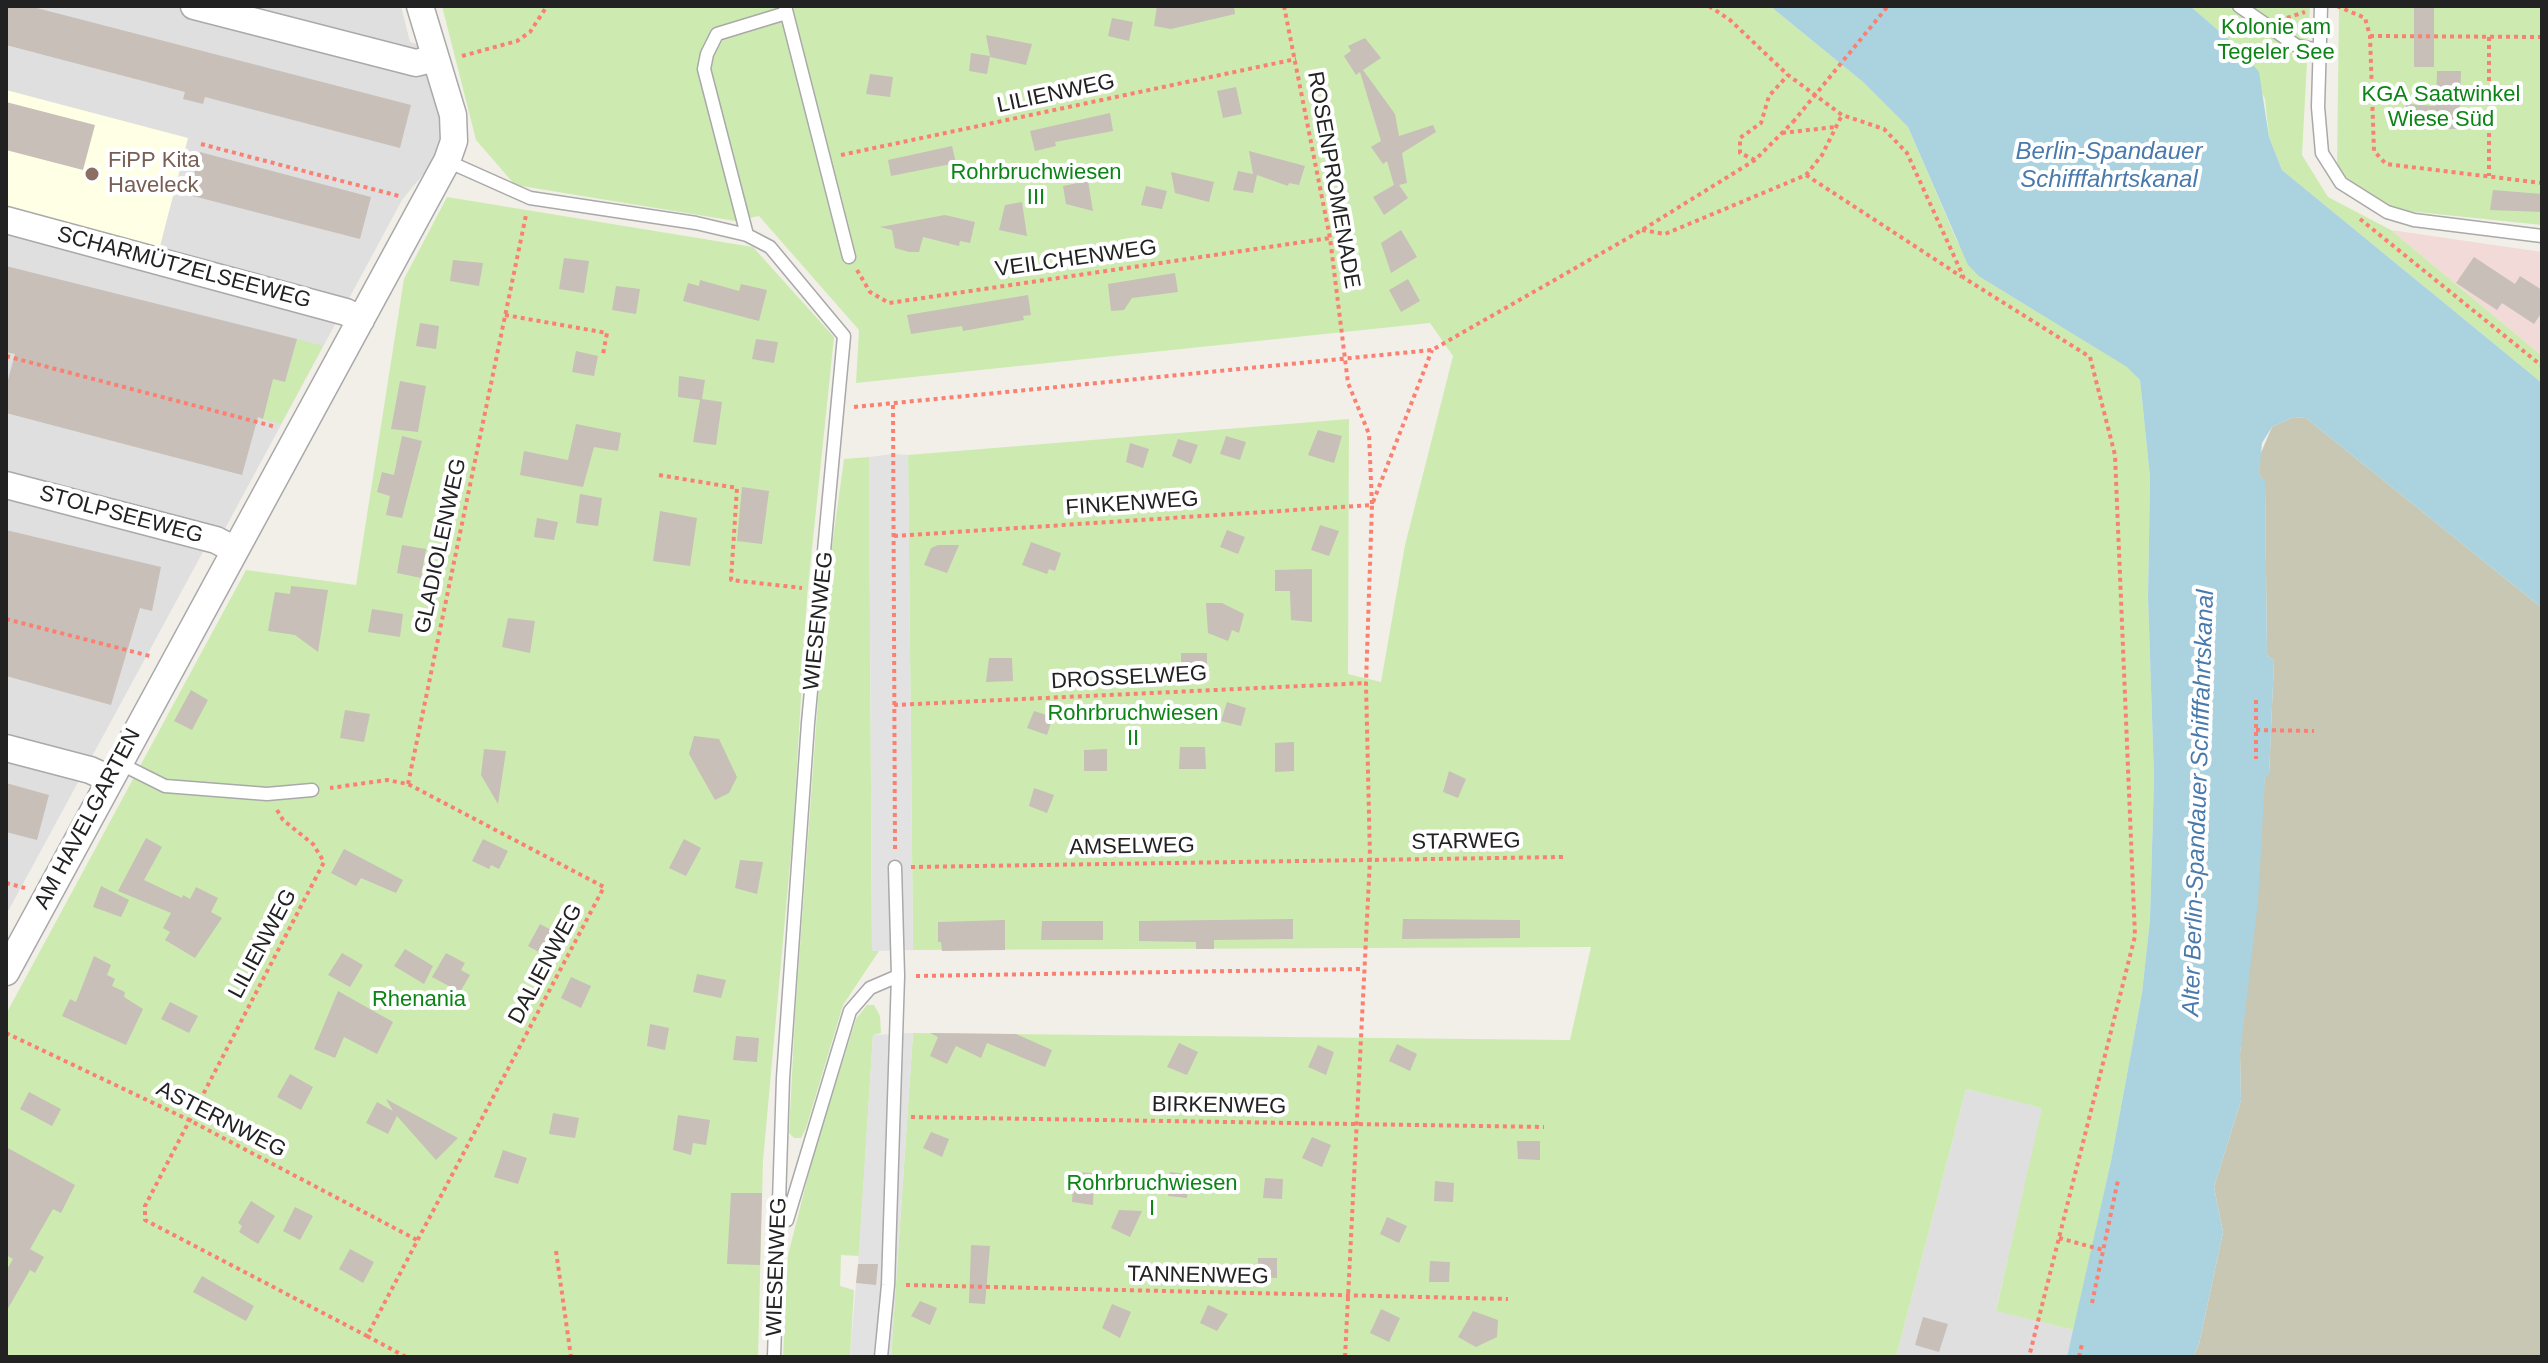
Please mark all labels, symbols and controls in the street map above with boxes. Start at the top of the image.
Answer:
park label: Kolonie am Tegeler See [2217,15,2335,66]
street label: LILIENWEG [995,69,1117,119]
street label: ROSENPROMENADE [1301,69,1365,291]
park label: KGA Saatwinkel Wiese Süd [2362,82,2520,134]
water label: Berlin-Spandauer Schifffahrtskanal [2016,138,2202,194]
place label: FiPP Kita Haveleck [108,148,200,200]
park label: Rohrbruchwiesen III [950,160,1122,212]
marker: FiPP Kita Haveleck [83,165,101,183]
street label: SCHARMÜTZELSEEWEG [54,221,314,315]
street label: VEILCHENWEG [994,235,1158,283]
street label: GLADIOLENWEG [410,456,472,636]
street label: STOLPSEEWEG [36,480,206,550]
street label: FINKENWEG [1065,486,1199,522]
street label: WIESENWEG [799,550,839,692]
water label: Alter Berlin-Spandauer Schifffahrtskanal [2177,589,2221,1017]
street label: DROSSELWEG [1050,661,1208,695]
park label: Rohrbruchwiesen II [1047,701,1219,752]
street label: AM HAVELGARTEN [29,724,147,914]
street label: STARWEG [1411,828,1521,856]
street label: AMSELWEG [1069,833,1195,861]
street label: LILIENWEG [223,885,303,1003]
street label: DALIENWEG [503,900,589,1028]
park label: Rhenania [372,987,466,1013]
street label: ASTERNWEG [152,1076,290,1164]
street label: BIRKENWEG [1152,1092,1286,1120]
park label: Rohrbruchwiesen I [1066,1171,1238,1222]
street label: WIESENWEG [761,1197,793,1337]
street label: TANNENWEG [1127,1262,1269,1290]

